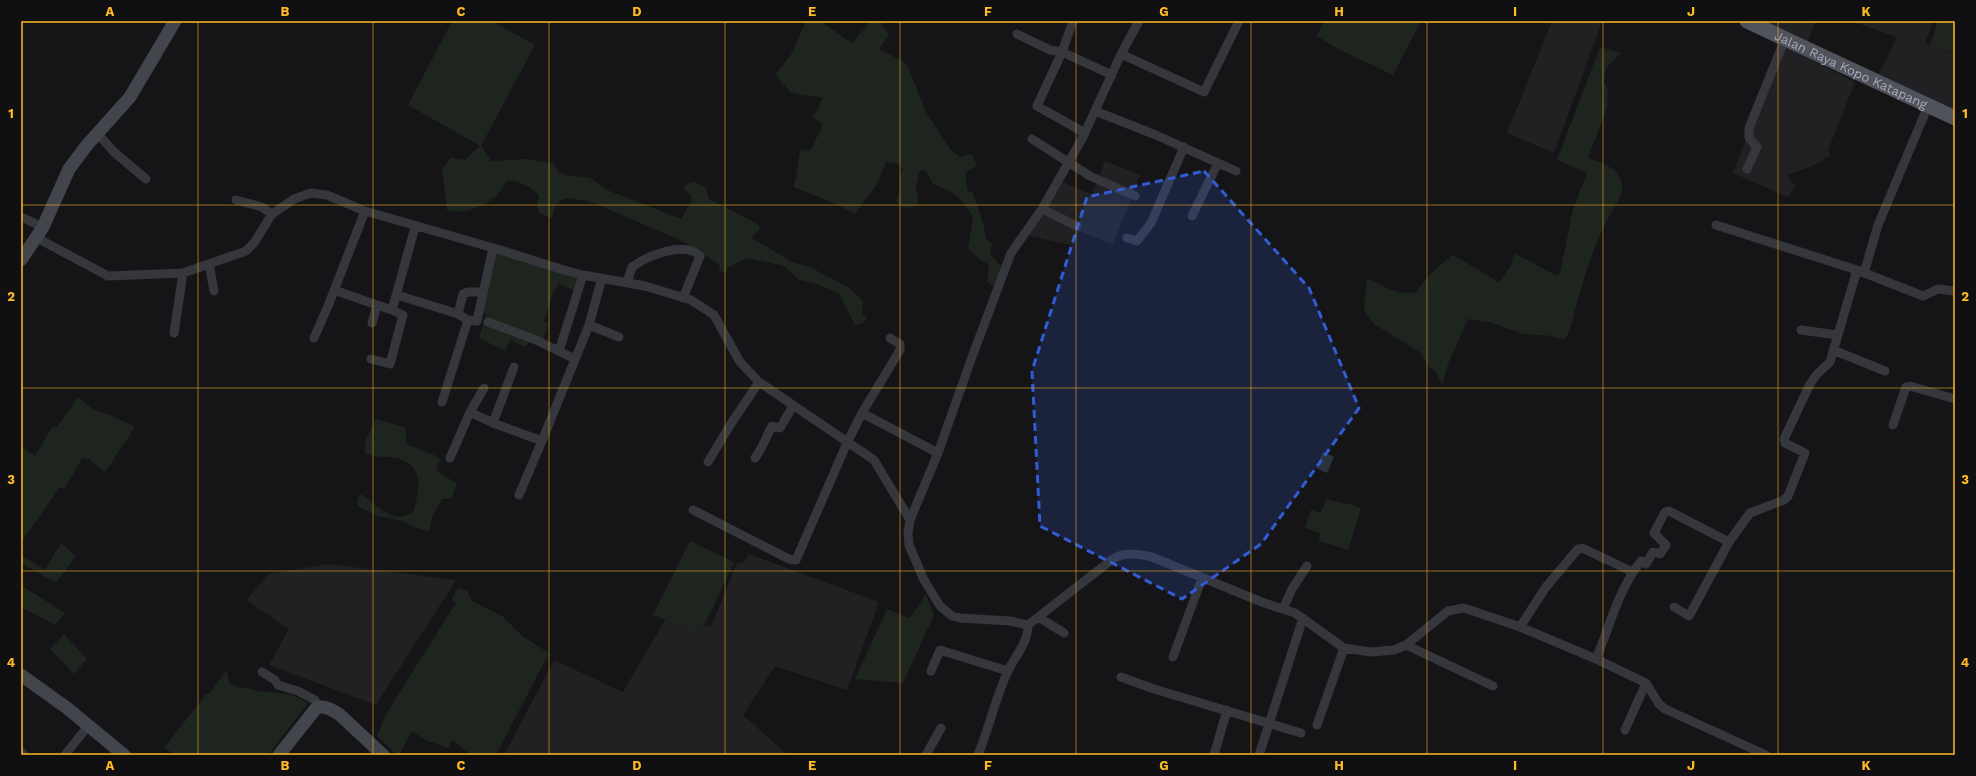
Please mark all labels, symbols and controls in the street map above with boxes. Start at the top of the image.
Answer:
text: A [106,4,115,19]
text: B [281,4,290,19]
text: C [457,4,466,19]
text: D [632,4,642,19]
text: E [808,4,816,19]
text: F [984,4,992,19]
text: G [1159,4,1169,19]
text: H [1334,4,1344,19]
text: I [1513,4,1517,19]
text: J [1687,4,1695,19]
text: K [1861,4,1871,19]
street label: Jalan Raya Kopo Katapang [1772,28,1930,112]
text: 1 [8,106,14,121]
text: 1 [1962,106,1968,121]
text: 2 [7,289,15,304]
text: 2 [1961,289,1969,304]
text: 3 [7,472,15,487]
text: 3 [1961,472,1969,487]
text: 4 [7,655,16,670]
text: 4 [1961,655,1970,670]
text: A [106,758,115,773]
text: B [281,758,290,773]
text: C [457,758,466,773]
text: D [632,758,642,773]
text: E [808,758,816,773]
text: F [984,758,992,773]
text: G [1159,758,1169,773]
text: H [1334,758,1344,773]
text: I [1513,758,1517,773]
text: J [1687,758,1695,773]
text: K [1861,758,1871,773]

